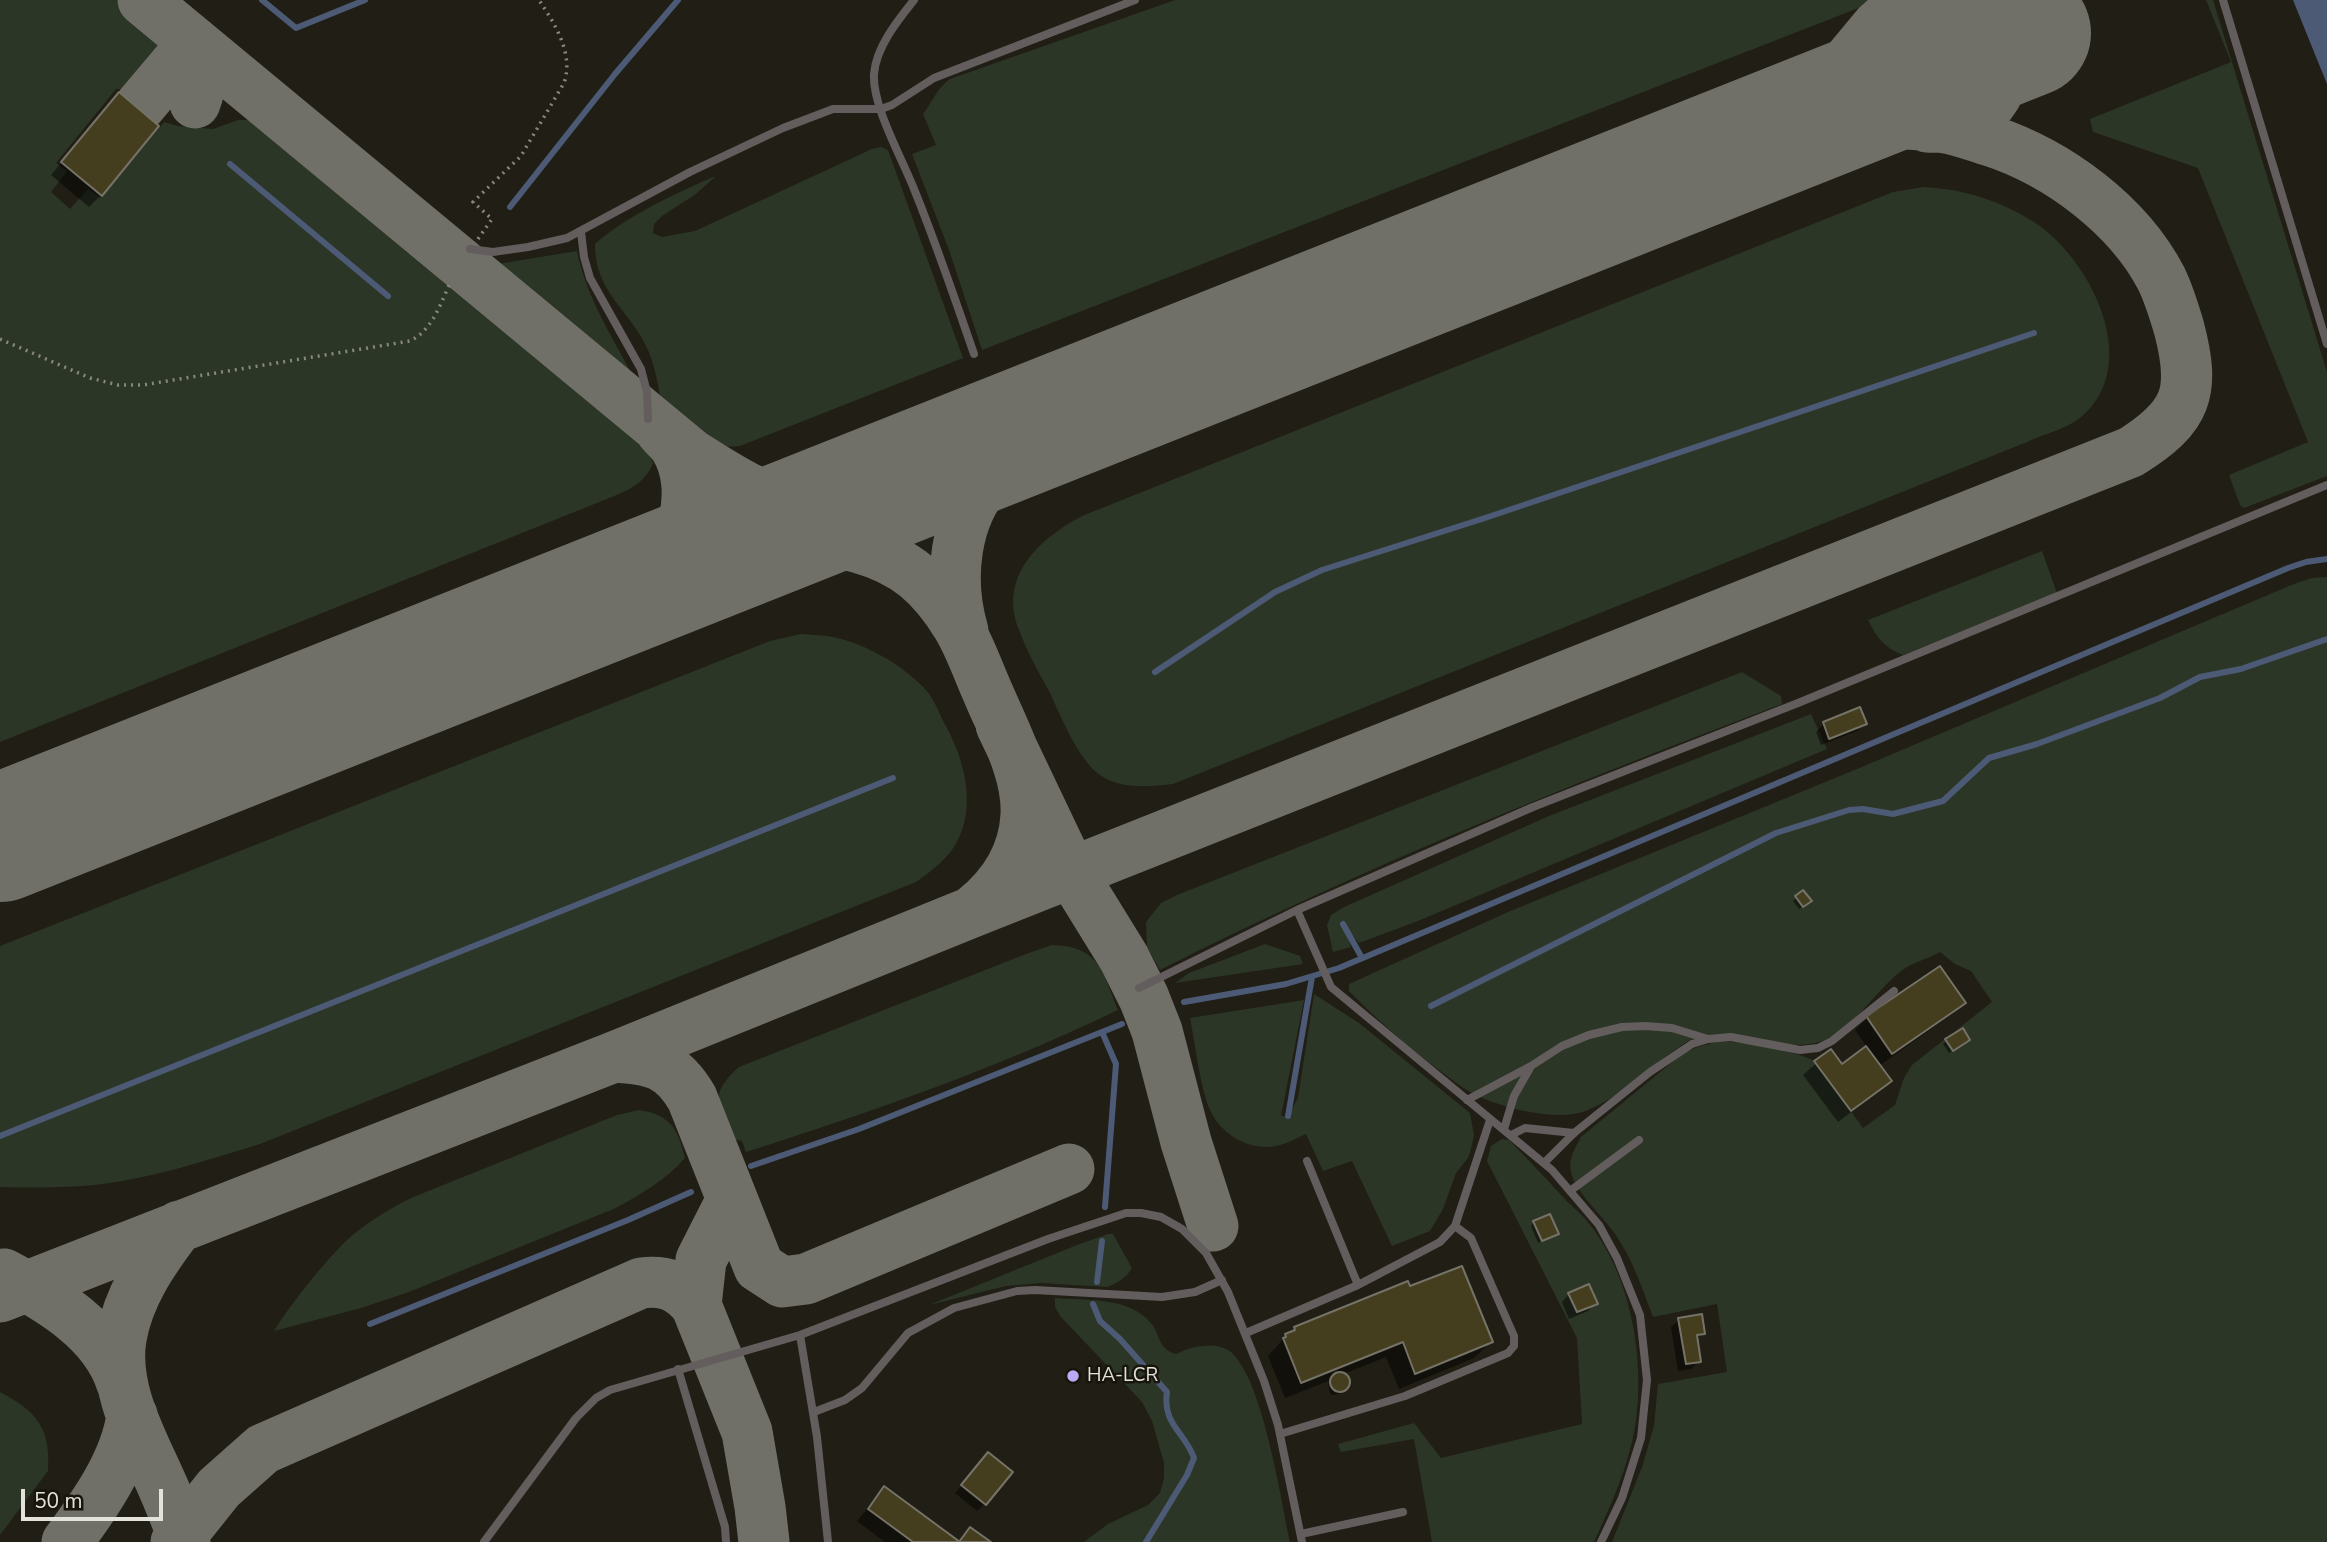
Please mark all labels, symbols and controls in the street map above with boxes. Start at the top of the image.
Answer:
place label: HA-LCR [1087,1365,1158,1387]
marker: HA-LCR [1065,1368,1081,1384]
scale bar [24,1476,166,1520]
text: 50 m [34,1487,83,1515]

